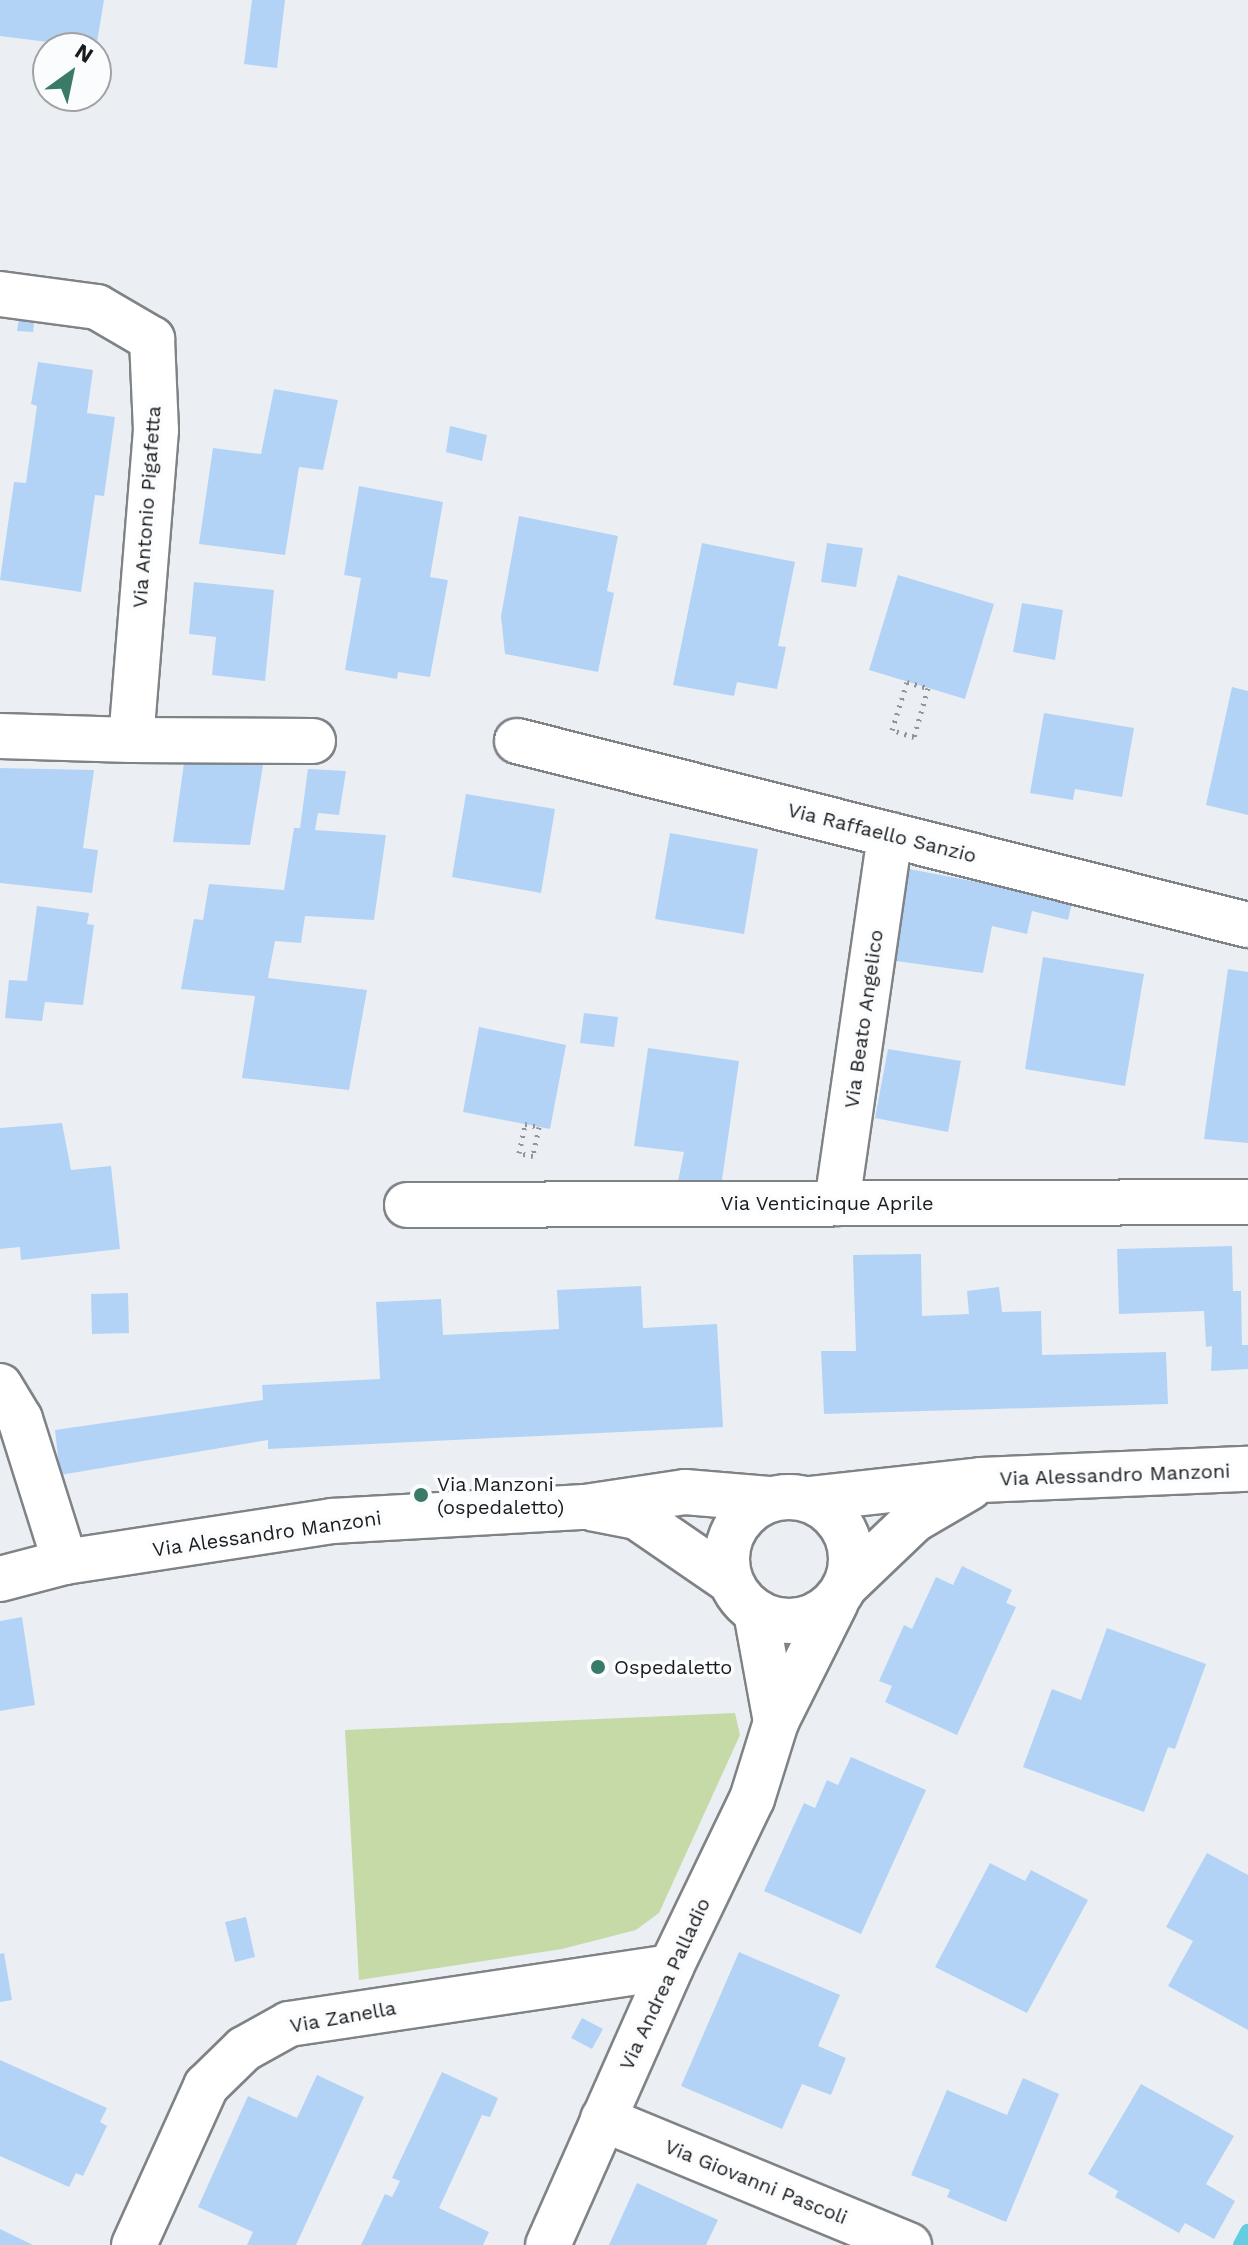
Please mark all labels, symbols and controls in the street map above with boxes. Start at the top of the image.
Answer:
north arrow [32,32,112,112]
text: N [71,38,98,68]
street label: Via Antonio Pigafetta [128,405,166,609]
street label: Via Raffaello Sanzio [785,798,979,868]
street label: Via Beato Angelico [839,927,889,1111]
street label: Via Venticinque Aprile [720,1191,934,1215]
street label: Via Alessandro Manzoni [999,1459,1231,1491]
place label: Via Manzoni (ospedaletto) [437,1472,564,1519]
marker: Via Manzoni (ospedaletto) [412,1486,430,1504]
street label: Via Alessandro Manzoni [150,1506,384,1562]
place label: Ospedaletto [614,1655,732,1679]
marker: Ospedaletto [589,1658,607,1676]
street label: Via Andrea Palladio [614,1893,716,2075]
street label: Via Zanella [288,1996,398,2038]
street label: Via Giovanni Pascoli [661,2134,851,2230]

